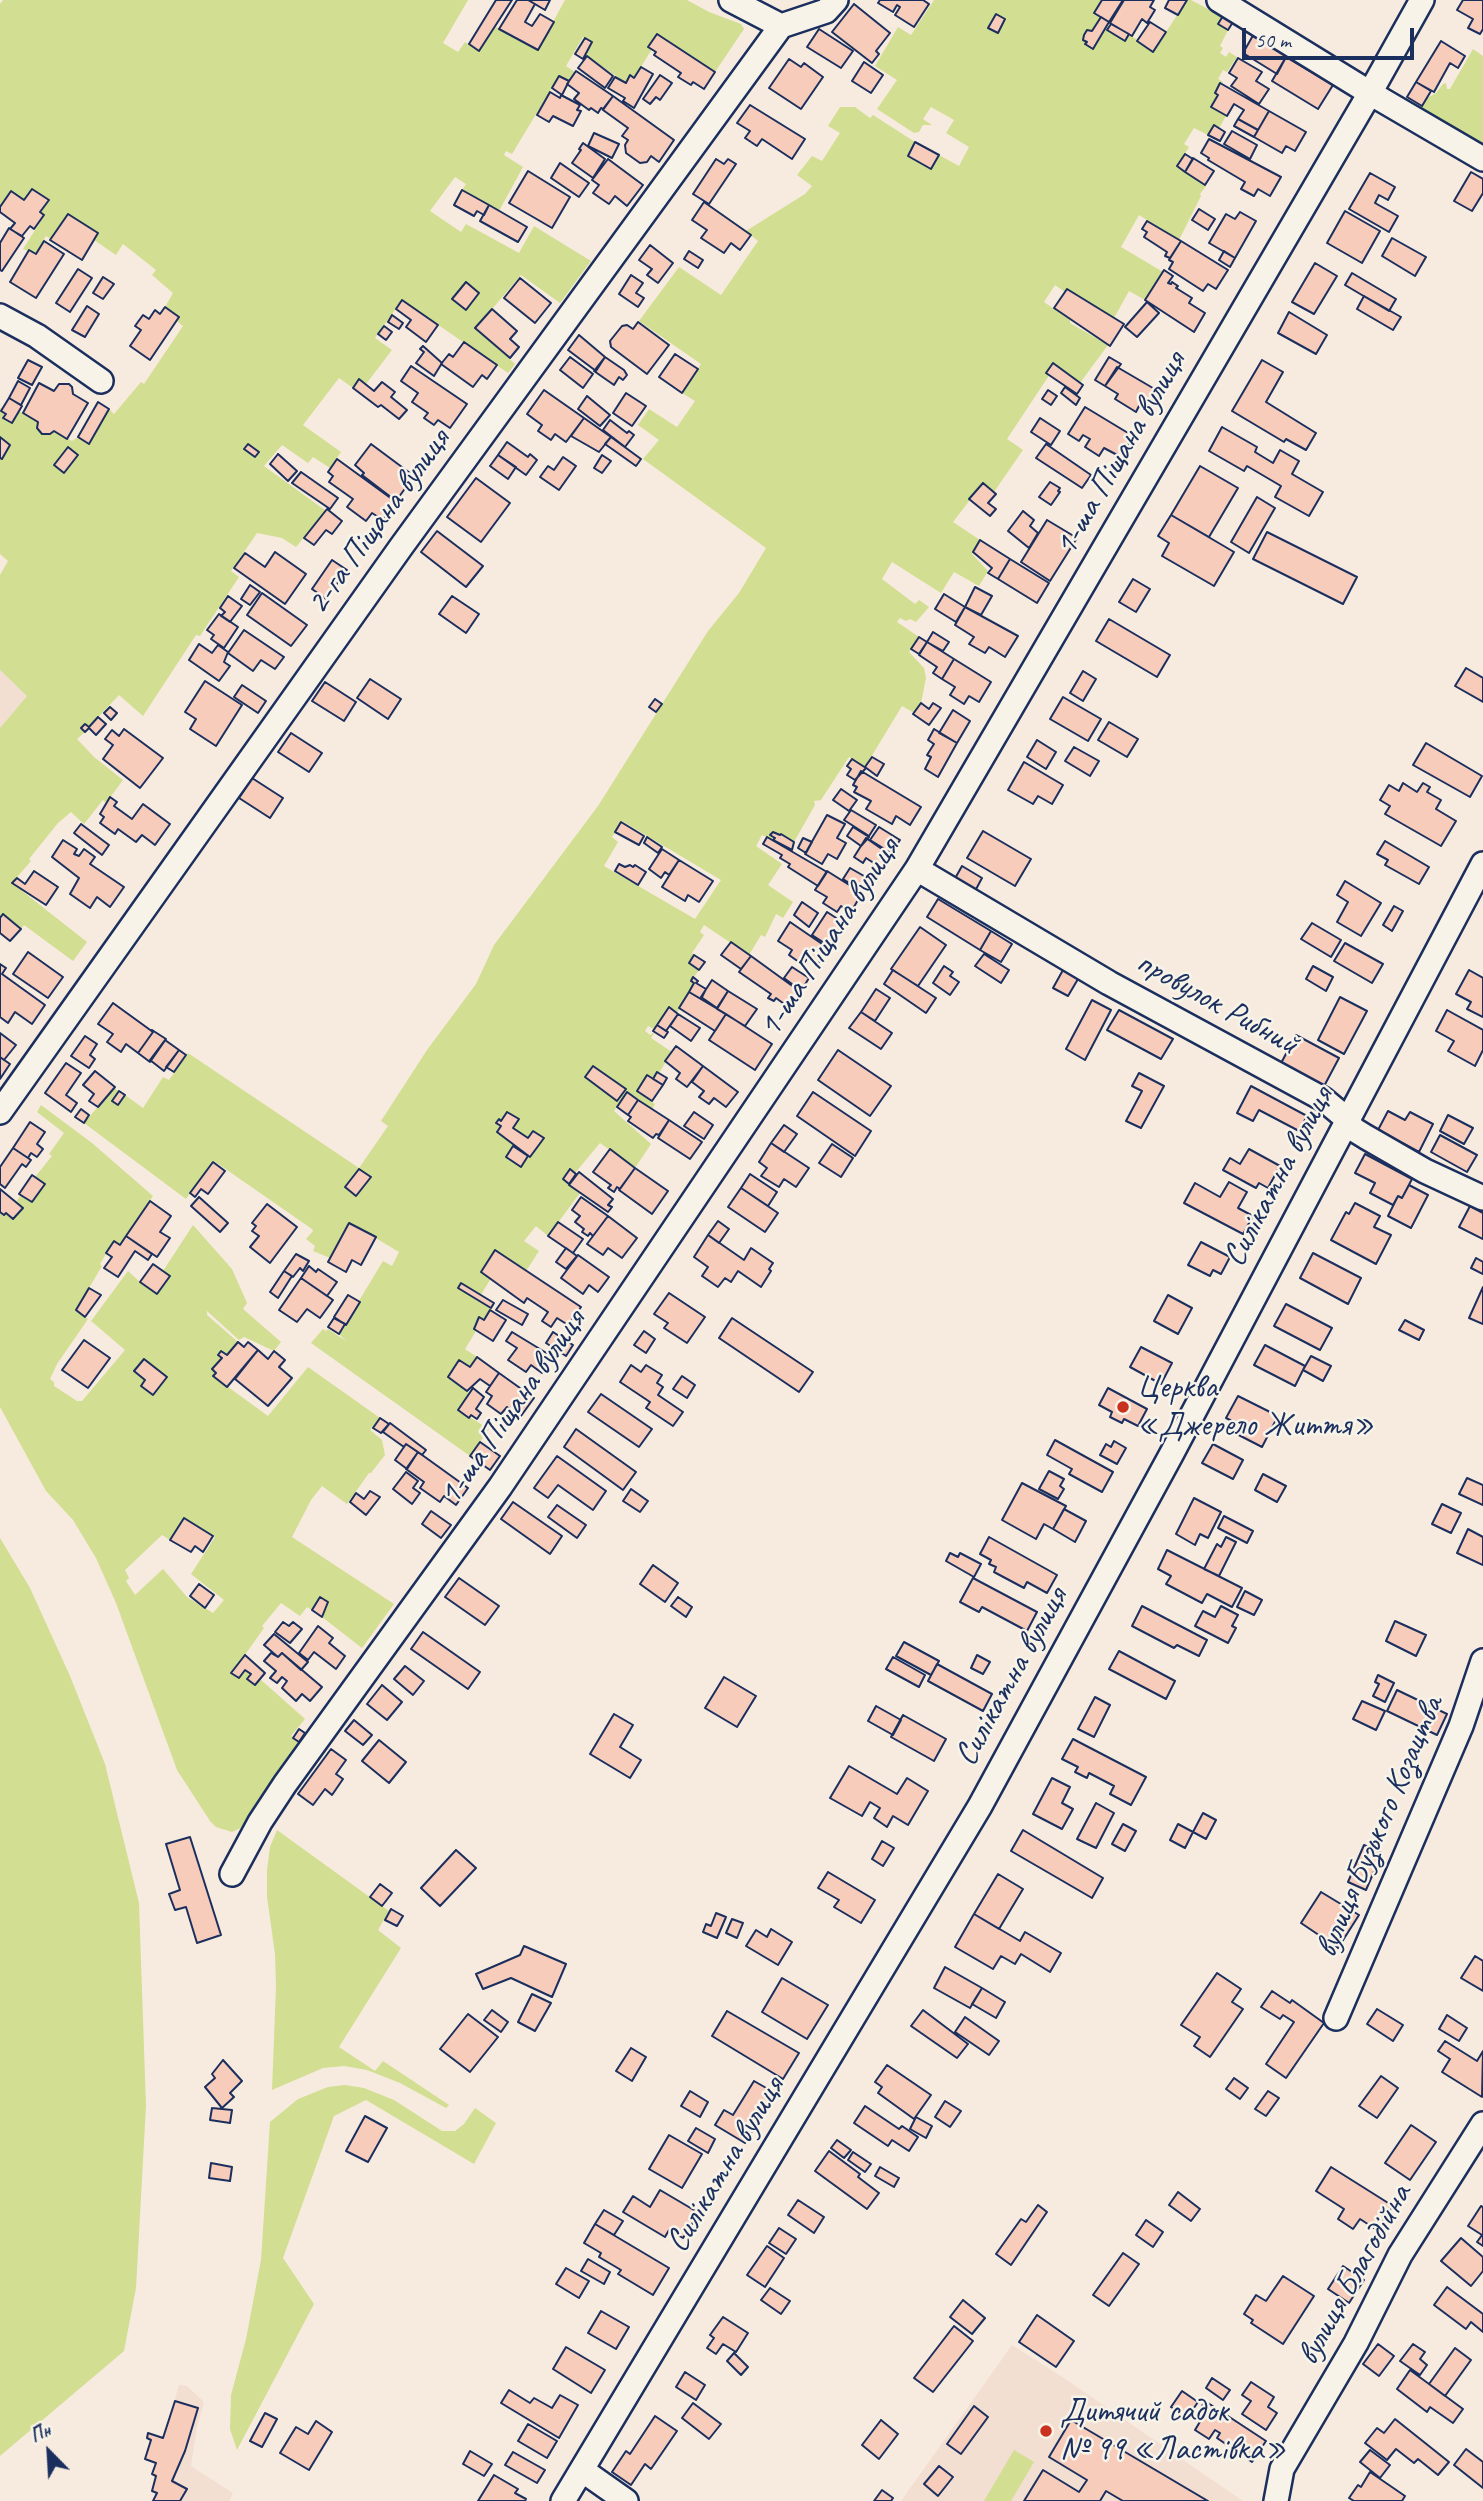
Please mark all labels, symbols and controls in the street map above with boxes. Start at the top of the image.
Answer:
scale bar [1245,14,1416,58]
text: 50 m [1255,27,1291,53]
street label: 1-ша Піщана вулиця [1047,345,1195,563]
street label: 2-га Піщана вулиця [299,422,459,622]
street label: 1-ша Піщана вулиця [751,831,909,1045]
street label: провулок Рибний [1129,943,1305,1065]
street label: Силікатна вулиця [1215,1080,1343,1274]
street label: 1-ша Піщана вулиця [431,1303,595,1513]
place label: Церква «Джерело Життя» [1137,1368,1374,1446]
marker: Церква «Джерело Життя» [1115,1399,1131,1415]
street label: Силікатна вулиця [947,1581,1077,1773]
street label: вулиця Бузького Козацтва [1307,1691,1453,1963]
street label: Силікатна вулиця [658,2070,794,2260]
street label: вулиця Благодійна [1289,2178,1421,2372]
place label: Дитячий садок № 99 «Ластівка» [1060,2392,1286,2470]
north arrow [14,2417,84,2487]
text: Пн [26,2418,54,2448]
marker: Дитячий садок № 99 «Ластівка» [1038,2423,1054,2439]

